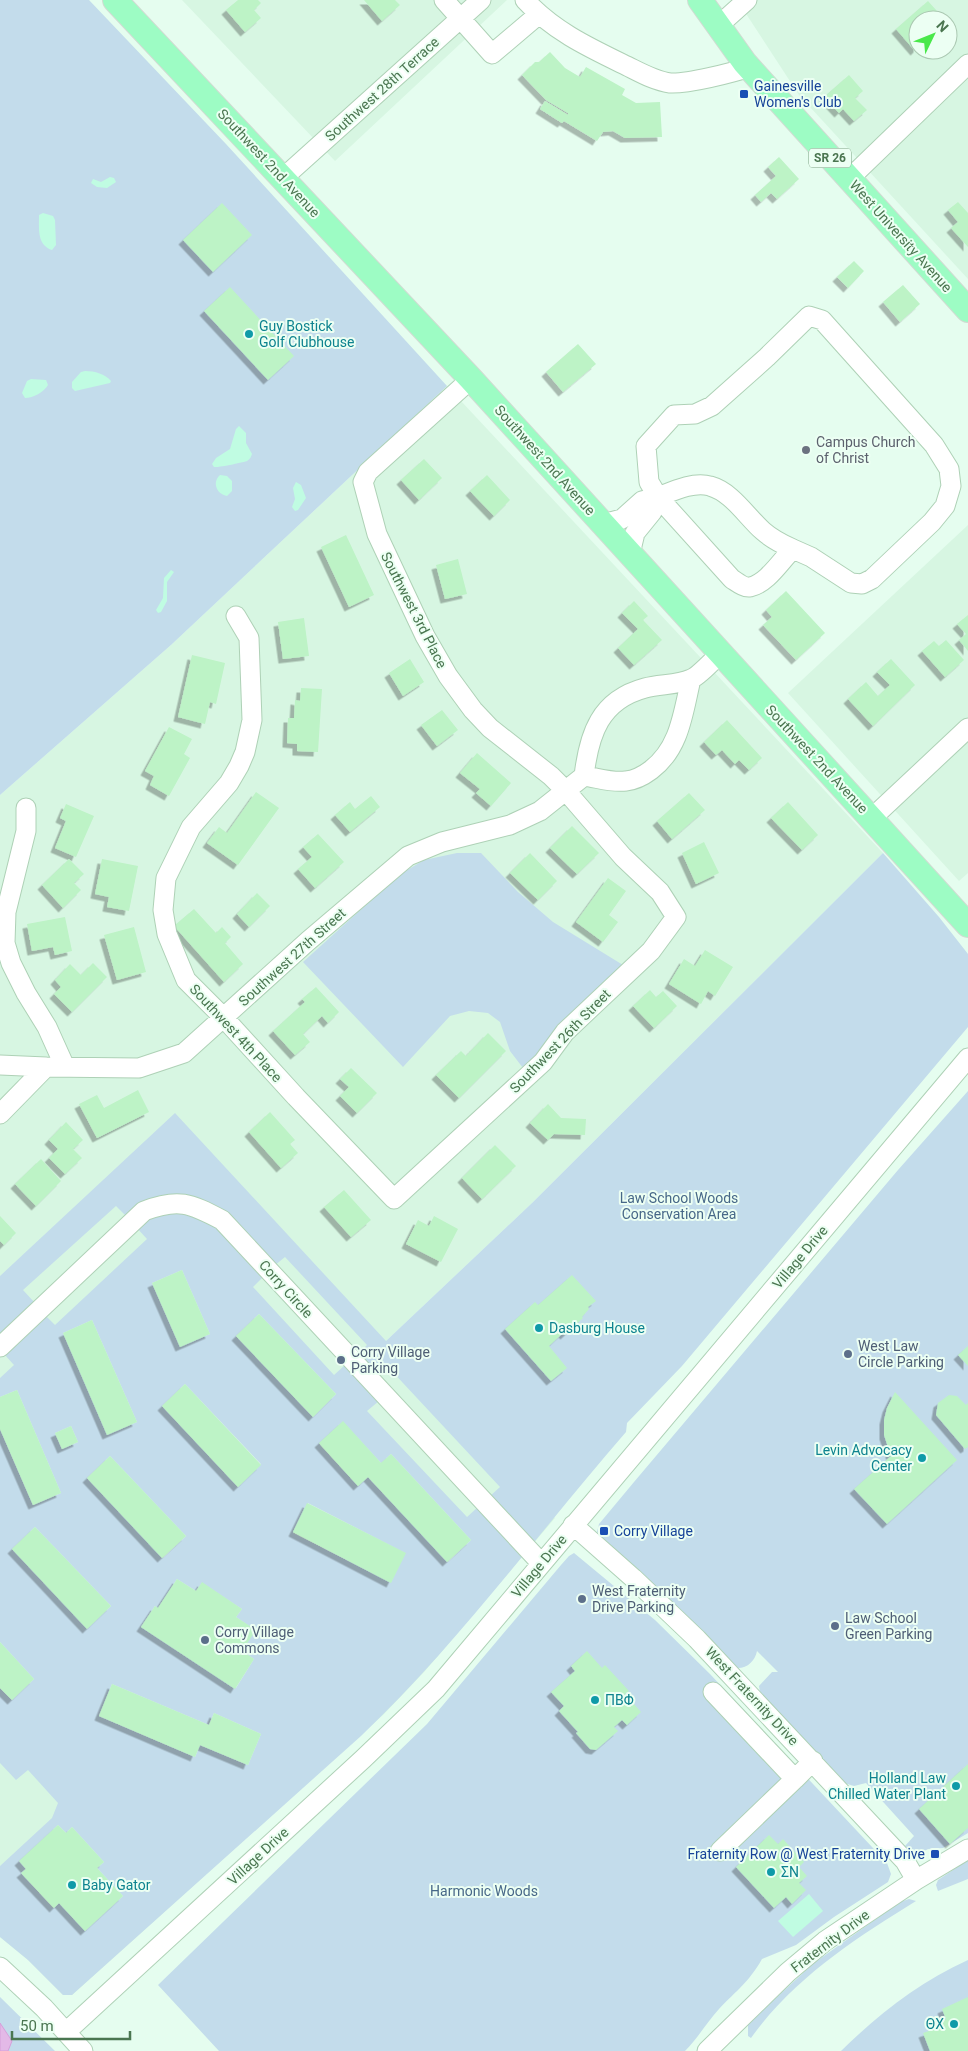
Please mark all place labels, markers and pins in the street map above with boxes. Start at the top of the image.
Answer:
place label: Gainesville Women's Club [754,78,842,110]
marker: Gainesville Women's Club [738,88,750,100]
place label: Guy Bostick Golf Clubhouse [259,318,354,350]
marker: Guy Bostick Golf Clubhouse [243,328,255,340]
place label: Campus Church of Christ [816,434,915,466]
marker: Campus Church of Christ [800,444,812,456]
place label: Dasburg House [549,1320,645,1336]
marker: Dasburg House [533,1322,545,1334]
place label: West Law Circle Parking [858,1338,944,1370]
place label: Corry Village Parking [351,1344,430,1376]
marker: West Law Circle Parking [842,1348,854,1360]
marker: Corry Village Parking [335,1354,347,1366]
place label: Levin Advocacy Center [815,1442,912,1474]
marker: Levin Advocacy Center [916,1452,928,1464]
place label: Corry Village [614,1523,693,1539]
marker: Corry Village [598,1525,610,1537]
place label: West Fraternity Drive Parking [592,1583,686,1615]
marker: West Fraternity Drive Parking [576,1593,588,1605]
place label: Law School Green Parking [845,1610,932,1642]
marker: Law School Green Parking [829,1620,841,1632]
place label: Corry Village Commons [215,1624,294,1656]
marker: Corry Village Commons [199,1634,211,1646]
place label: ΠΒΦ [605,1692,634,1708]
marker: ΠΒΦ [589,1694,601,1706]
place label: Holland Law Chilled Water Plant [828,1770,946,1802]
marker: Holland Law Chilled Water Plant [950,1780,962,1792]
place label: Fraternity Row @ West Fraternity Drive [688,1846,925,1862]
marker: Fraternity Row @ West Fraternity Drive [929,1848,941,1860]
place label: ΣΝ [781,1864,799,1880]
marker: ΣΝ [765,1866,777,1878]
place label: Baby Gator [82,1877,151,1893]
marker: Baby Gator [66,1879,78,1891]
place label: ΘΧ [926,2016,944,2032]
marker: ΘΧ [948,2018,960,2030]

